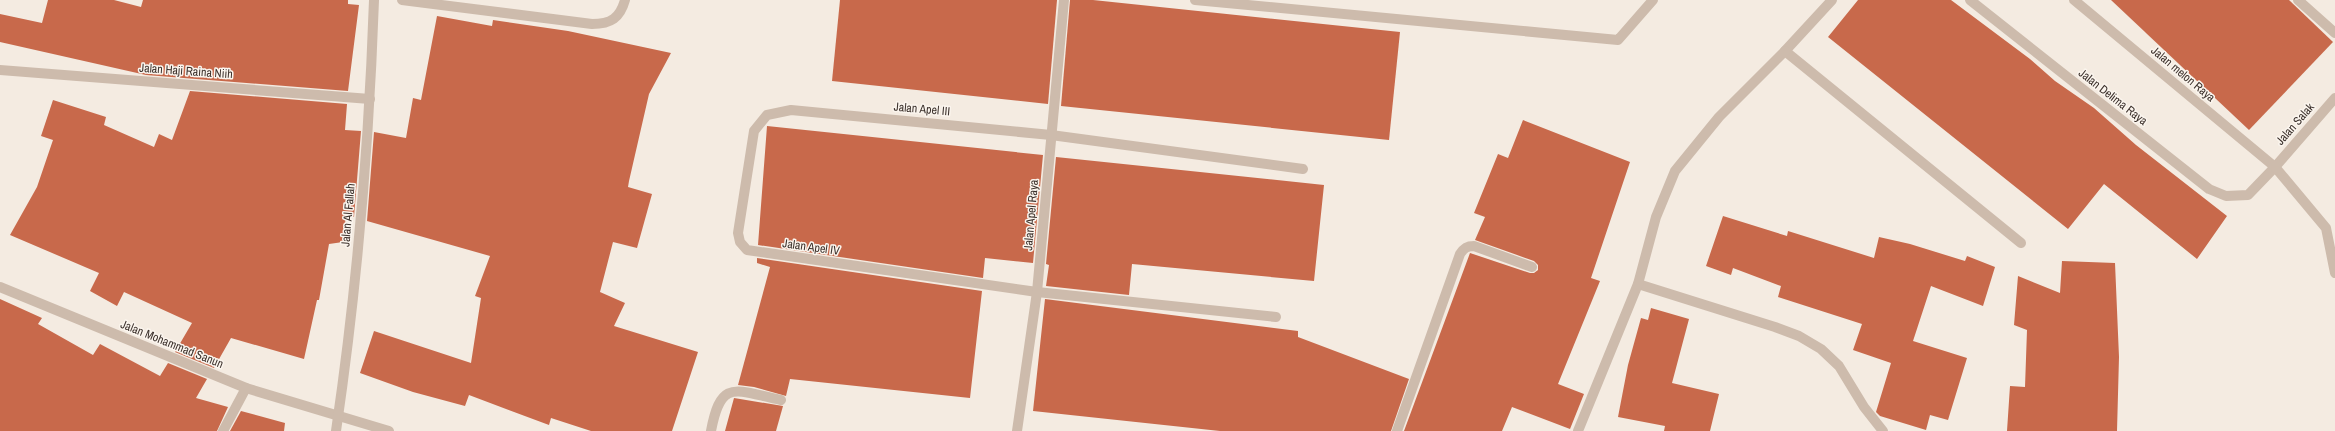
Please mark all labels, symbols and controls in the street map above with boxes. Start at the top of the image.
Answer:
street label: Jalan melon Raya [2148,43,2219,106]
street label: Jalan Haji Raina Niih [139,60,233,82]
street label: Jalan Delima Raya [2075,65,2151,129]
street label: Jalan Apel III [893,99,951,119]
street label: Jalan Salak [2272,99,2318,148]
street label: Jalan Apel Raya [1020,178,1042,251]
street label: Jalan Al Fallah [337,183,359,247]
street label: Jalan Apel IV [781,235,841,259]
street label: Jalan Mohammad Sanun [118,316,226,372]

